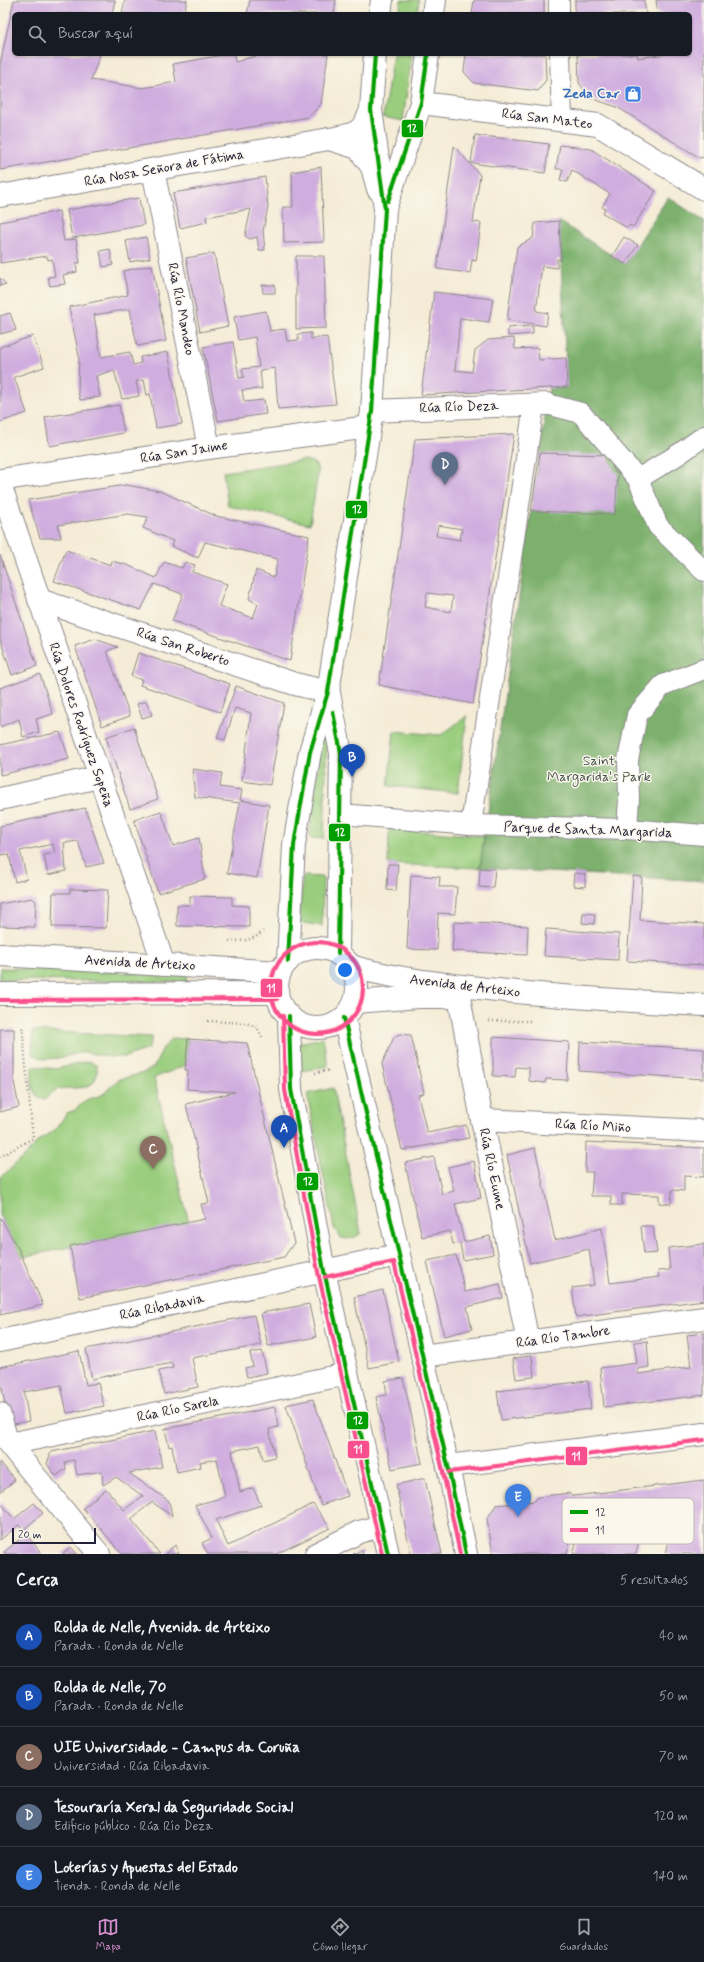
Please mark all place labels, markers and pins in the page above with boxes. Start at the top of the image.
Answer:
shop icon: Zeda Car [623,84,643,104]
place label: Zeda Car [562,85,620,103]
pin: D [432,452,458,485]
pin: B [339,744,365,777]
pin: A [271,1115,297,1148]
pin: C [140,1136,166,1169]
pin: E [505,1484,531,1517]

